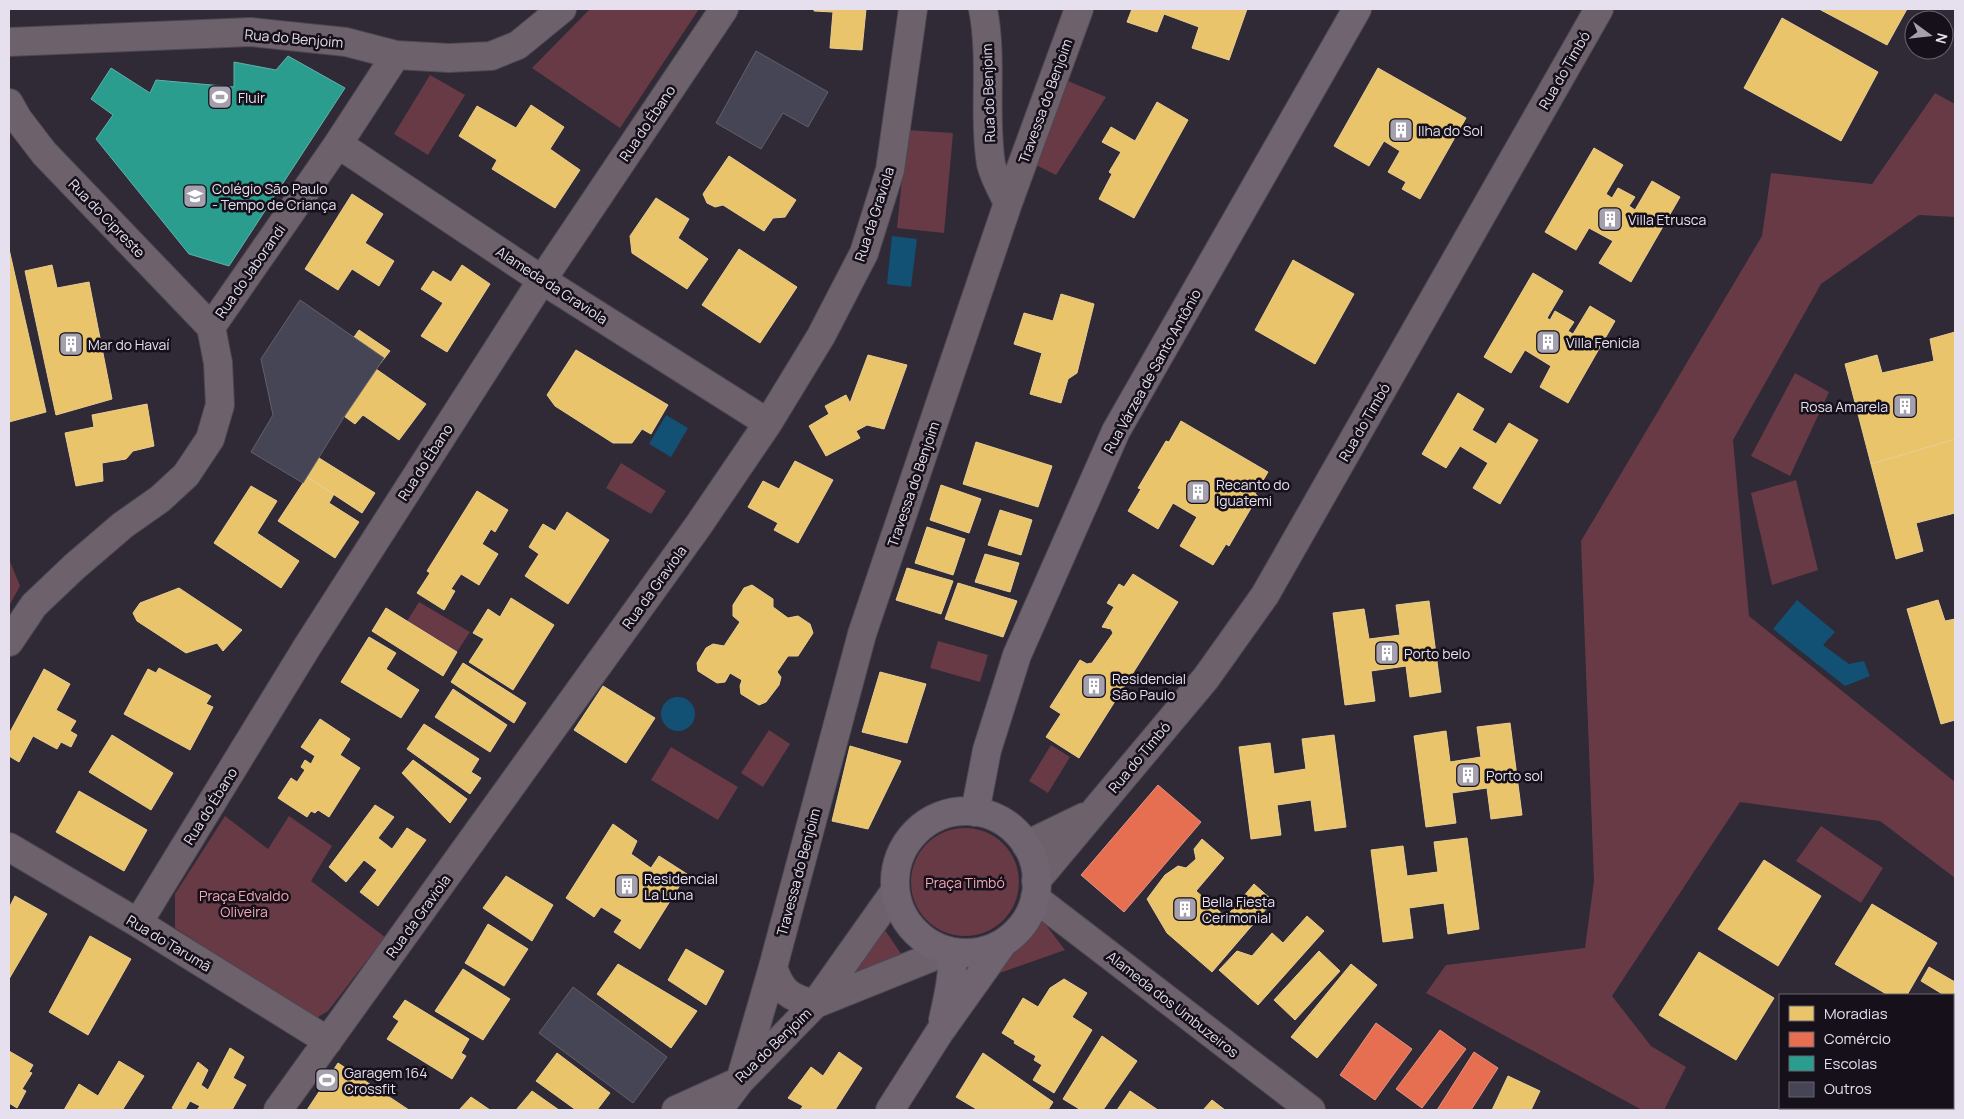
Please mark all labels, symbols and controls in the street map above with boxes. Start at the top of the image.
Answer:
north arrow [1904,10,1954,60]
street label: Rua do Benjoim [244,24,344,52]
street label: Rua do Timbó [1534,28,1594,112]
text: N [1932,31,1953,46]
street label: Travessa do Benjoim [1014,36,1076,166]
street label: Rua do Benjoim [977,43,999,143]
street label: Rua do Ébano [615,81,679,165]
sports icon: Fluir [207,84,233,110]
place label: Fluir [238,88,265,107]
building icon: Ilha do Sol [1388,117,1414,143]
place label: Ilha do Sol [1418,121,1483,140]
street label: Rua da Graviola [850,164,898,264]
street label: Rua do Cipreste [65,174,149,262]
place label: Colégio São Paulo - Tempo de Criança [212,179,336,214]
school or university icon: Colégio São Paulo - Tempo de Criança [182,183,208,209]
building icon: Villa Etrusca [1597,206,1623,232]
place label: Villa Etrusca [1628,210,1706,229]
street label: Rua do Jaborandi [211,220,289,322]
street label: Alameda da Graviola [493,242,611,328]
street label: Rua Várzea de Santo Antônio [1099,286,1205,456]
building icon: Villa Fenicia [1535,329,1561,355]
building icon: Mar do Havaí [58,331,84,357]
place label: Villa Fenicia [1566,333,1640,352]
place label: Mar do Havaí [88,335,170,354]
street label: Rua do Timbó [1334,380,1394,464]
building icon: Rosa Amarela [1892,393,1918,419]
place label: Rosa Amarela [1800,397,1888,416]
street label: Travessa do Benjoim [883,419,943,549]
street label: Rua do Ébano [393,420,457,504]
place label: Recanto do Iguatemi [1216,475,1290,510]
building icon: Recanto do Iguatemi [1185,479,1211,505]
street label: Rua da Graviola [617,542,691,632]
building icon: Porto belo [1374,640,1400,666]
place label: Porto belo [1404,644,1470,663]
place label: Residencial São Paulo [1112,669,1186,704]
building icon: Residencial São Paulo [1081,673,1107,699]
street label: Rua do Timbó [1104,718,1174,796]
building icon: Porto sol [1455,762,1481,788]
street label: Rua do Ébano [179,764,241,848]
place label: Porto sol [1486,766,1543,785]
street label: Travessa do Benjoim [772,806,824,938]
place label: Residencial La Luna [644,869,718,904]
street label: Rua da Graviola [381,871,455,961]
building icon: Residencial La Luna [614,873,640,899]
park label: Praça Timbó [925,873,1005,892]
park label: Praça Edvaldo Oliveira [199,886,289,921]
place label: Bella Fiesta Cerimonial [1202,892,1275,927]
building icon: Bella Fiesta Cerimonial [1172,896,1198,922]
street label: Rua do Tarumã [123,910,215,976]
street label: Alameda dos Umbuzeiros [1103,946,1243,1062]
legend [1779,994,1954,1109]
text: Moradias [1824,1003,1888,1024]
street label: Rua do Benjoim [731,1004,815,1086]
text: Comércio [1824,1028,1891,1049]
text: Escolas [1824,1053,1877,1074]
place label: Garagem 164 Crossfit [344,1063,428,1098]
sports icon: Garagem 164 Crossfit [314,1067,340,1093]
text: Outros [1824,1078,1872,1099]

